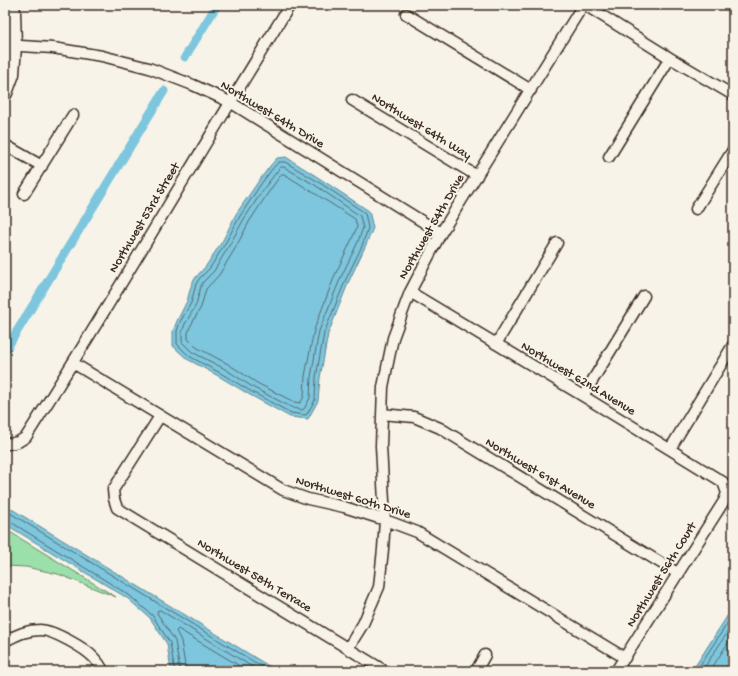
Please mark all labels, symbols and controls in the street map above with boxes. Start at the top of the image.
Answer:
street label: Northwest 64th Drive [217,78,327,152]
street label: Northwest 64th Way [368,90,474,164]
street label: Northwest 53rd Street [106,159,185,276]
street label: Northwest 54th Drive [396,172,468,282]
street label: Northwest 62nd Avenue [518,339,638,419]
street label: Northwest 61st Avenue [482,435,598,513]
street label: Northwest 60th Drive [294,473,413,523]
street label: Northwest 56th Court [624,518,701,630]
street label: Northwest 58th Terrace [194,536,314,616]

